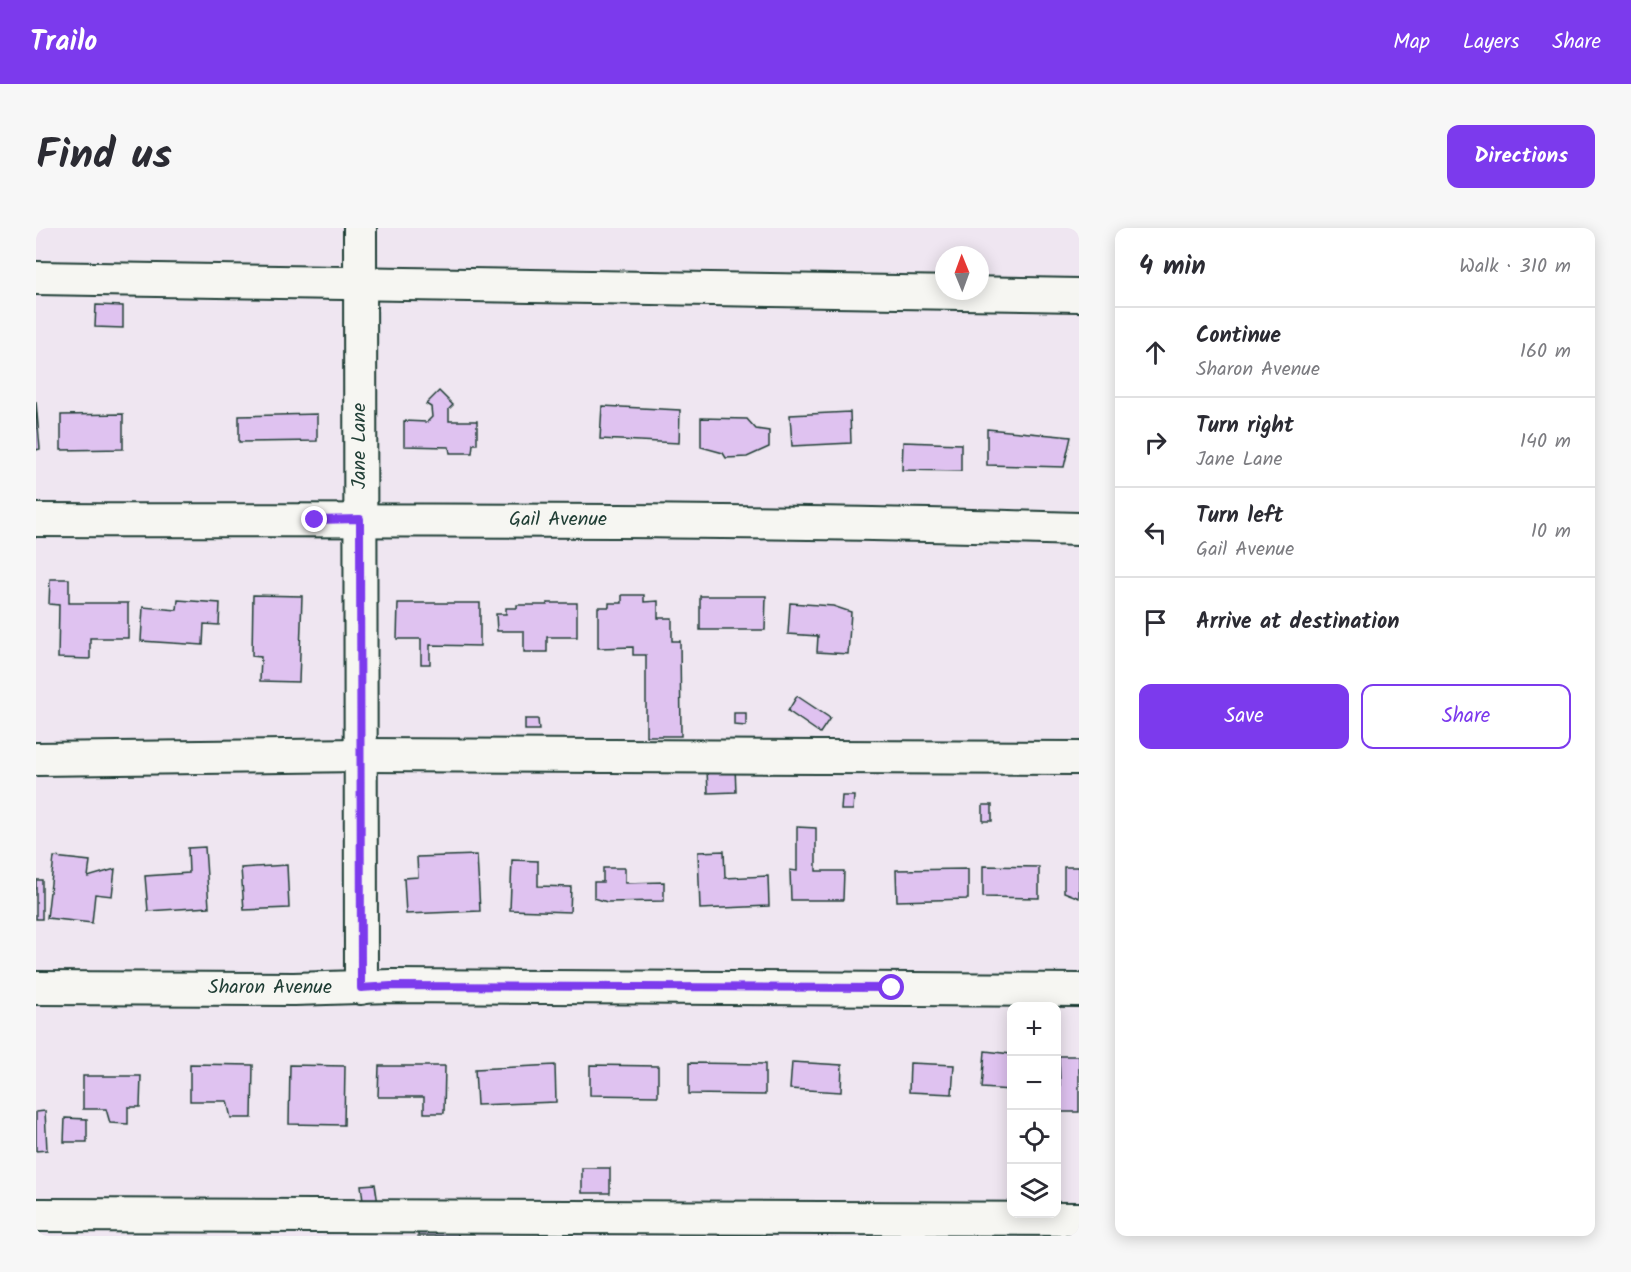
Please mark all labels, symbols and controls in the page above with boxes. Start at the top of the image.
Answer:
text: Trailo [30,20,97,65]
text: Map [1393,26,1430,59]
text: Layers [1463,26,1519,59]
text: Share [1552,26,1601,59]
text: Find us [36,123,172,190]
button: Directions [1447,125,1595,188]
north arrow [935,246,989,300]
text: 4 min [1139,246,1206,288]
text: Walk · 310 m [1459,251,1571,283]
text: Continue [1196,319,1281,354]
icon: ahead [1139,336,1172,369]
text: 160 m [1520,336,1571,368]
text: Sharon Avenue [1196,354,1320,386]
street label: Jane Lane [344,403,376,489]
text: Turn right [1196,409,1294,444]
icon: right [1139,426,1172,459]
text: 140 m [1520,426,1571,458]
text: Jane Lane [1196,444,1282,476]
text: Turn left [1196,499,1283,534]
street label: Gail Avenue [509,504,607,536]
route end [301,506,327,532]
icon: left [1139,516,1172,549]
text: 10 m [1531,516,1571,548]
text: Gail Avenue [1196,534,1294,566]
text: Arrive at destination [1196,605,1399,640]
icon: arrive [1139,606,1172,639]
button: Save [1139,684,1349,749]
button: Share [1361,684,1571,749]
street label: Sharon Avenue [208,972,332,1004]
route start [878,974,904,1000]
map controls [1007,1002,1061,1218]
button: + [1007,1002,1061,1056]
button: − [1007,1056,1061,1110]
button: locate [1007,1110,1061,1164]
button: layers [1007,1164,1061,1218]

